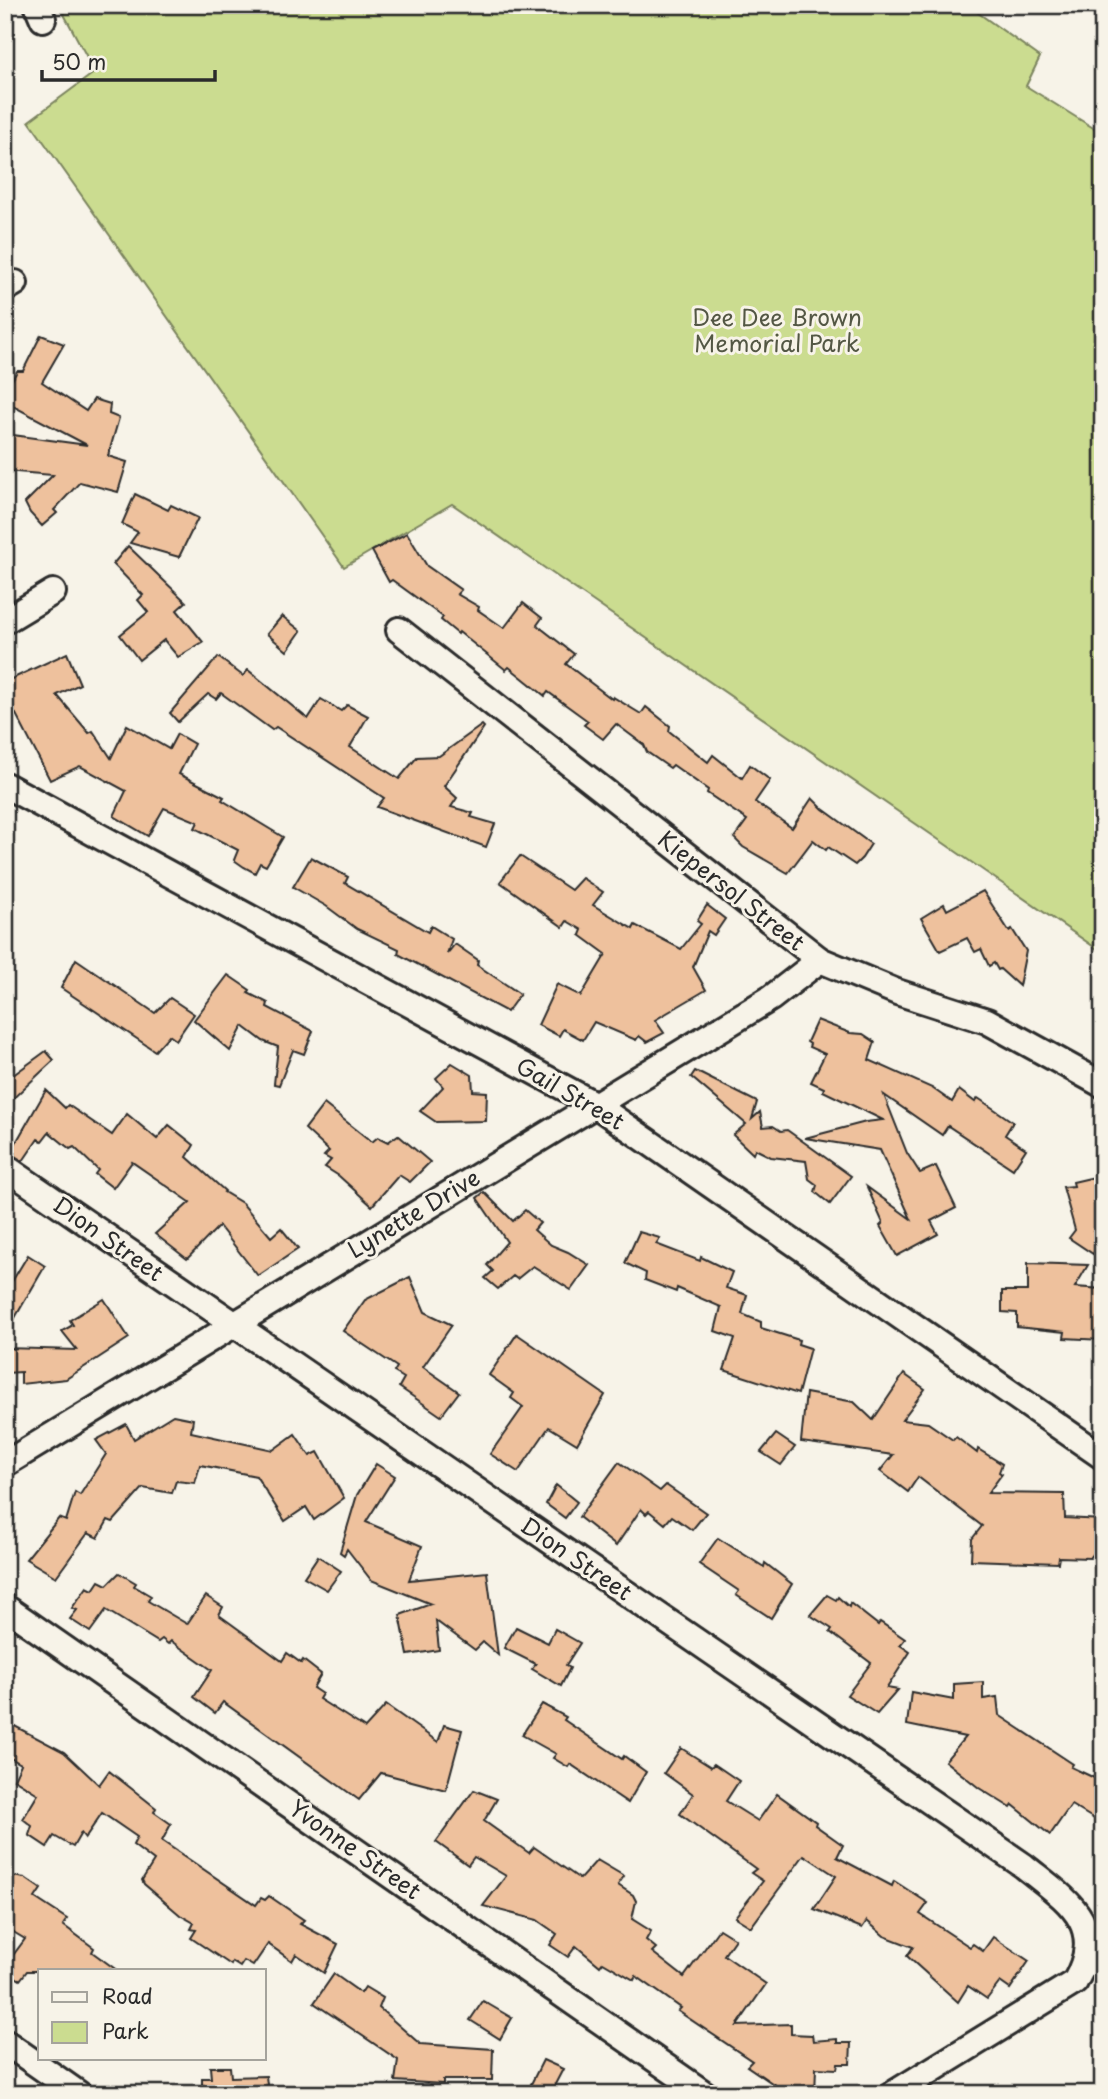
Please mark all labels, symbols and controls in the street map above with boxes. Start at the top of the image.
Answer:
scale bar [42,38,215,82]
text: 50 m [52,45,106,77]
park label: Dee Dee Brown Memorial Park [692,299,862,360]
street label: Kiepersol Street [651,821,813,959]
street label: Gail Street [510,1047,632,1138]
street label: Lynette Drive [340,1159,486,1266]
street label: Dion Street [46,1187,171,1289]
street label: Dion Street [514,1507,640,1608]
street label: Yvonne Street [283,1790,429,1907]
legend [38,1969,266,2060]
text: Road [102,1979,153,2011]
text: Park [102,2014,149,2046]

